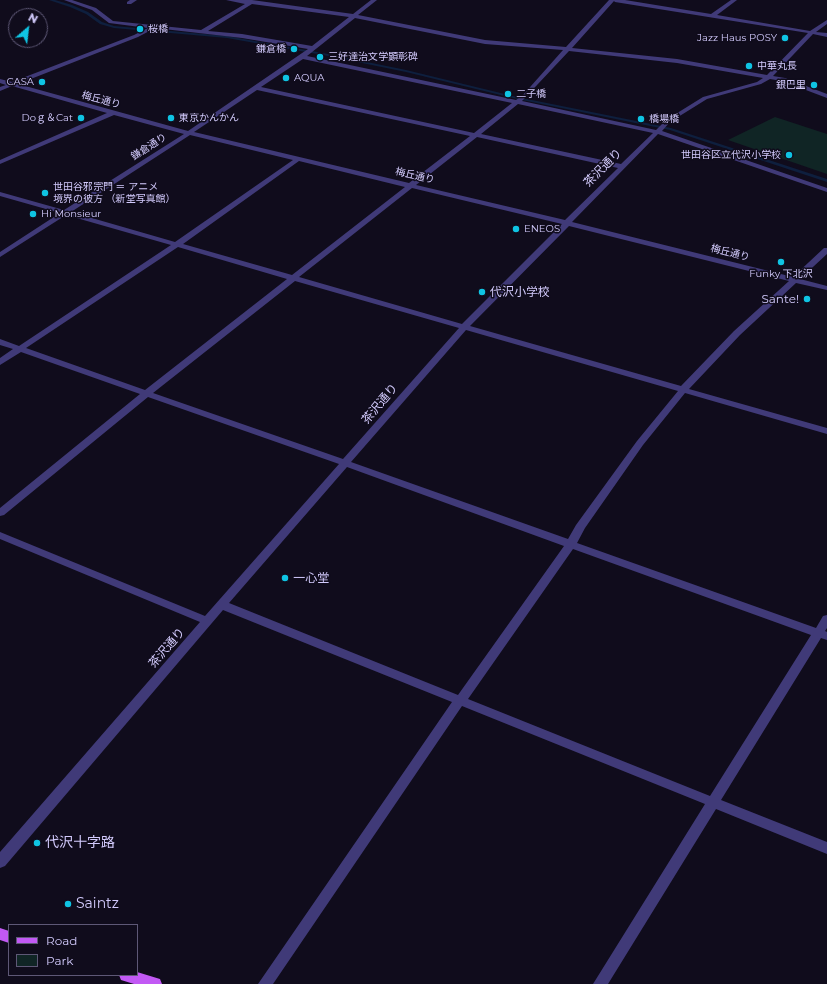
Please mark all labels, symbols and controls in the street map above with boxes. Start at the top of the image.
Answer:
north arrow [8,8,48,48]
text: N [26,10,40,27]
place label: 桜橋 [148,23,168,35]
marker: 桜橋 [135,24,145,34]
place label: Jazz Haus POSY [697,32,777,44]
marker: Jazz Haus POSY [780,33,790,43]
place label: 鎌倉橋 [256,43,286,55]
marker: 鎌倉橋 [289,44,299,54]
place label: 三好達治文学顕彰碑 [328,51,418,63]
marker: 三好達治文学顕彰碑 [315,52,325,62]
place label: 中華丸長 [757,60,797,72]
marker: 中華丸長 [744,61,754,71]
place label: AQUA [294,72,324,84]
marker: AQUA [281,73,291,83]
place label: CASA [7,76,34,88]
marker: CASA [37,77,47,87]
place label: 銀巴里 [776,79,806,91]
marker: 銀巴里 [809,80,819,90]
place label: 二子橋 [516,88,546,100]
street label: 梅丘通り [80,89,122,111]
marker: 二子橋 [503,89,513,99]
place label: Doｇ＆Cat [21,112,73,124]
place label: 東京かんかん [179,112,239,124]
marker: Doｇ＆Cat [76,113,86,123]
marker: 東京かんかん [166,113,176,123]
place label: 橋場橋 [649,113,679,125]
marker: 橋場橋 [636,114,646,124]
street label: 鎌倉通り [129,131,169,163]
street label: 茶沢通り [581,146,625,190]
place label: 世田谷区立代沢小学校 [681,149,781,161]
marker: 世田谷区立代沢小学校 [784,150,794,160]
street label: 梅丘通り [394,166,436,186]
place label: 世田谷邪宗門 ＝ アニメ 境界の彼方 （新堂写真館） [53,181,176,204]
marker: 世田谷邪宗門 ＝ アニメ 境界の彼方 （新堂写真館） [40,188,50,198]
place label: Hi Monsieur [41,208,101,220]
marker: Hi Monsieur [28,209,38,219]
place label: ENEOS [524,223,560,235]
marker: ENEOS [511,224,521,234]
street label: 梅丘通り [709,242,751,264]
marker: Funky 下北沢 [776,257,786,267]
place label: Funky 下北沢 [749,268,813,280]
place label: 代沢小学校 [490,285,550,299]
marker: 代沢小学校 [477,287,487,297]
place label: Sante! [761,292,799,306]
marker: Sante! [802,294,812,304]
street label: 茶沢通り [359,381,401,427]
place label: 一心堂 [293,571,329,585]
marker: 一心堂 [280,573,290,583]
street label: 茶沢通り [146,625,188,671]
place label: 代沢十字路 [45,835,115,851]
marker: 代沢十字路 [32,838,42,848]
place label: Saintz [76,896,119,912]
marker: Saintz [63,899,73,909]
legend [8,924,138,976]
text: Road [46,933,77,948]
text: Park [46,953,73,968]

